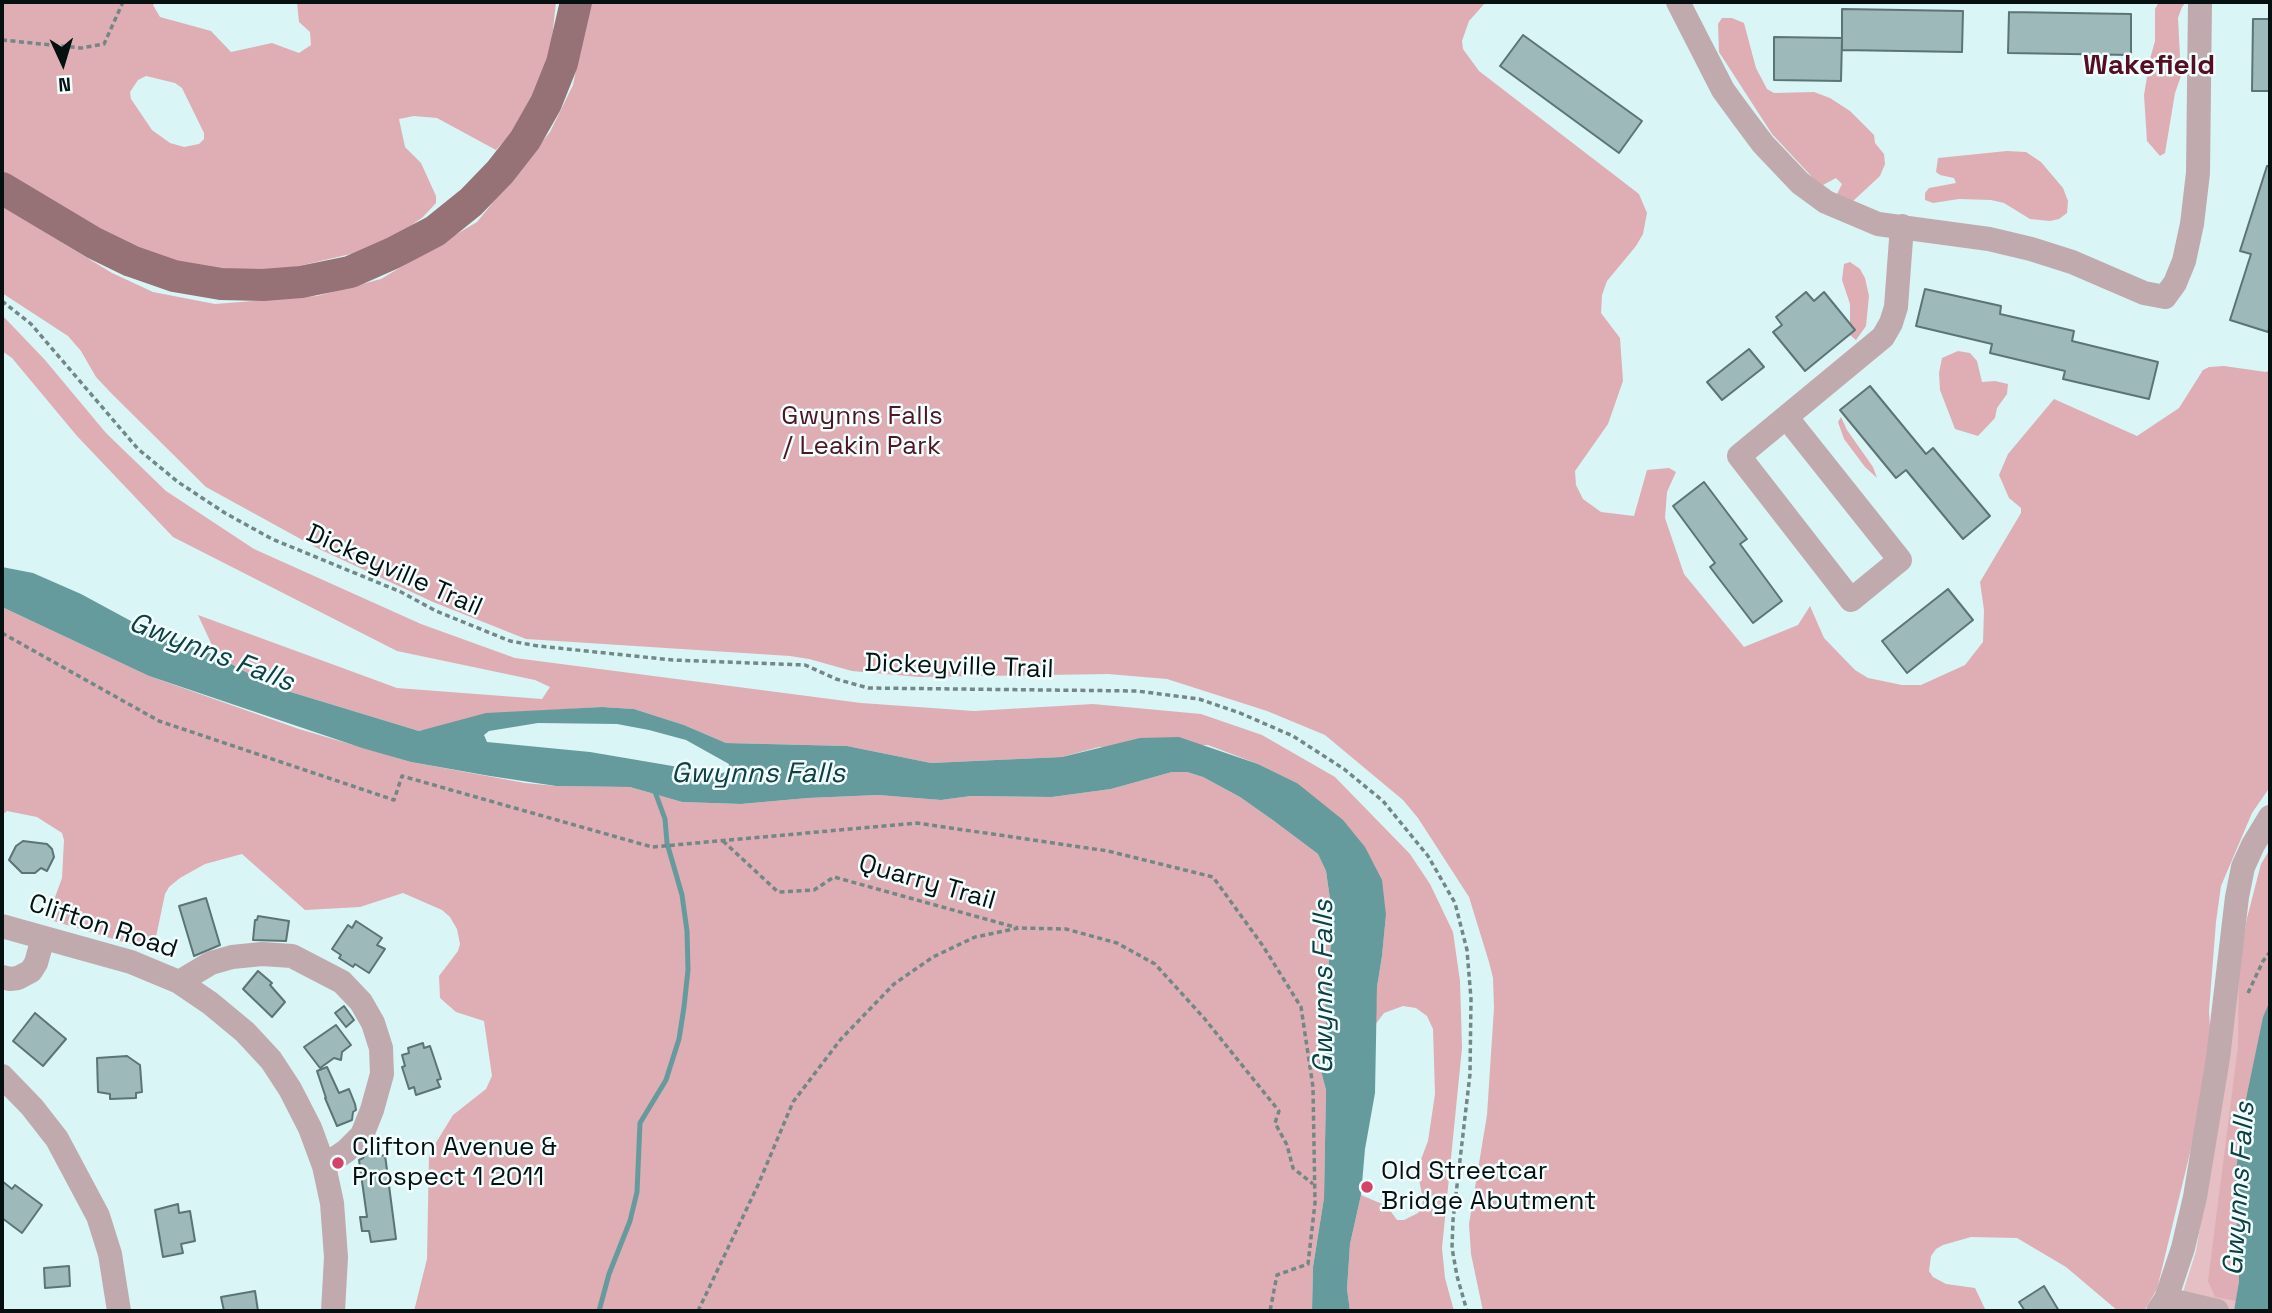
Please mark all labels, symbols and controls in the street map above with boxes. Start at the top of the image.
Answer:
north arrow [28,28,98,98]
district label: Wakefield [2083,49,2215,83]
text: N [57,72,72,97]
park label: Gwynns Falls / Leakin Park [781,401,943,462]
street label: Dickeyville Trail [301,518,487,624]
water label: Gwynns Falls [124,606,298,700]
street label: Dickeyville Trail [864,648,1054,686]
water label: Gwynns Falls [671,757,845,791]
street label: Quarry Trail [855,849,999,917]
street label: Clifton Road [25,888,181,966]
water label: Gwynns Falls [1307,900,1341,1074]
water label: Gwynns Falls [2217,1101,2263,1277]
place label: Clifton Avenue & Prospect 1 2011 [352,1132,557,1194]
marker: Clifton Avenue & Prospect 1 2011 [330,1155,346,1171]
place label: Old Streetcar Bridge Abutment [1381,1156,1596,1218]
marker: Old Streetcar Bridge Abutment [1359,1179,1375,1195]

